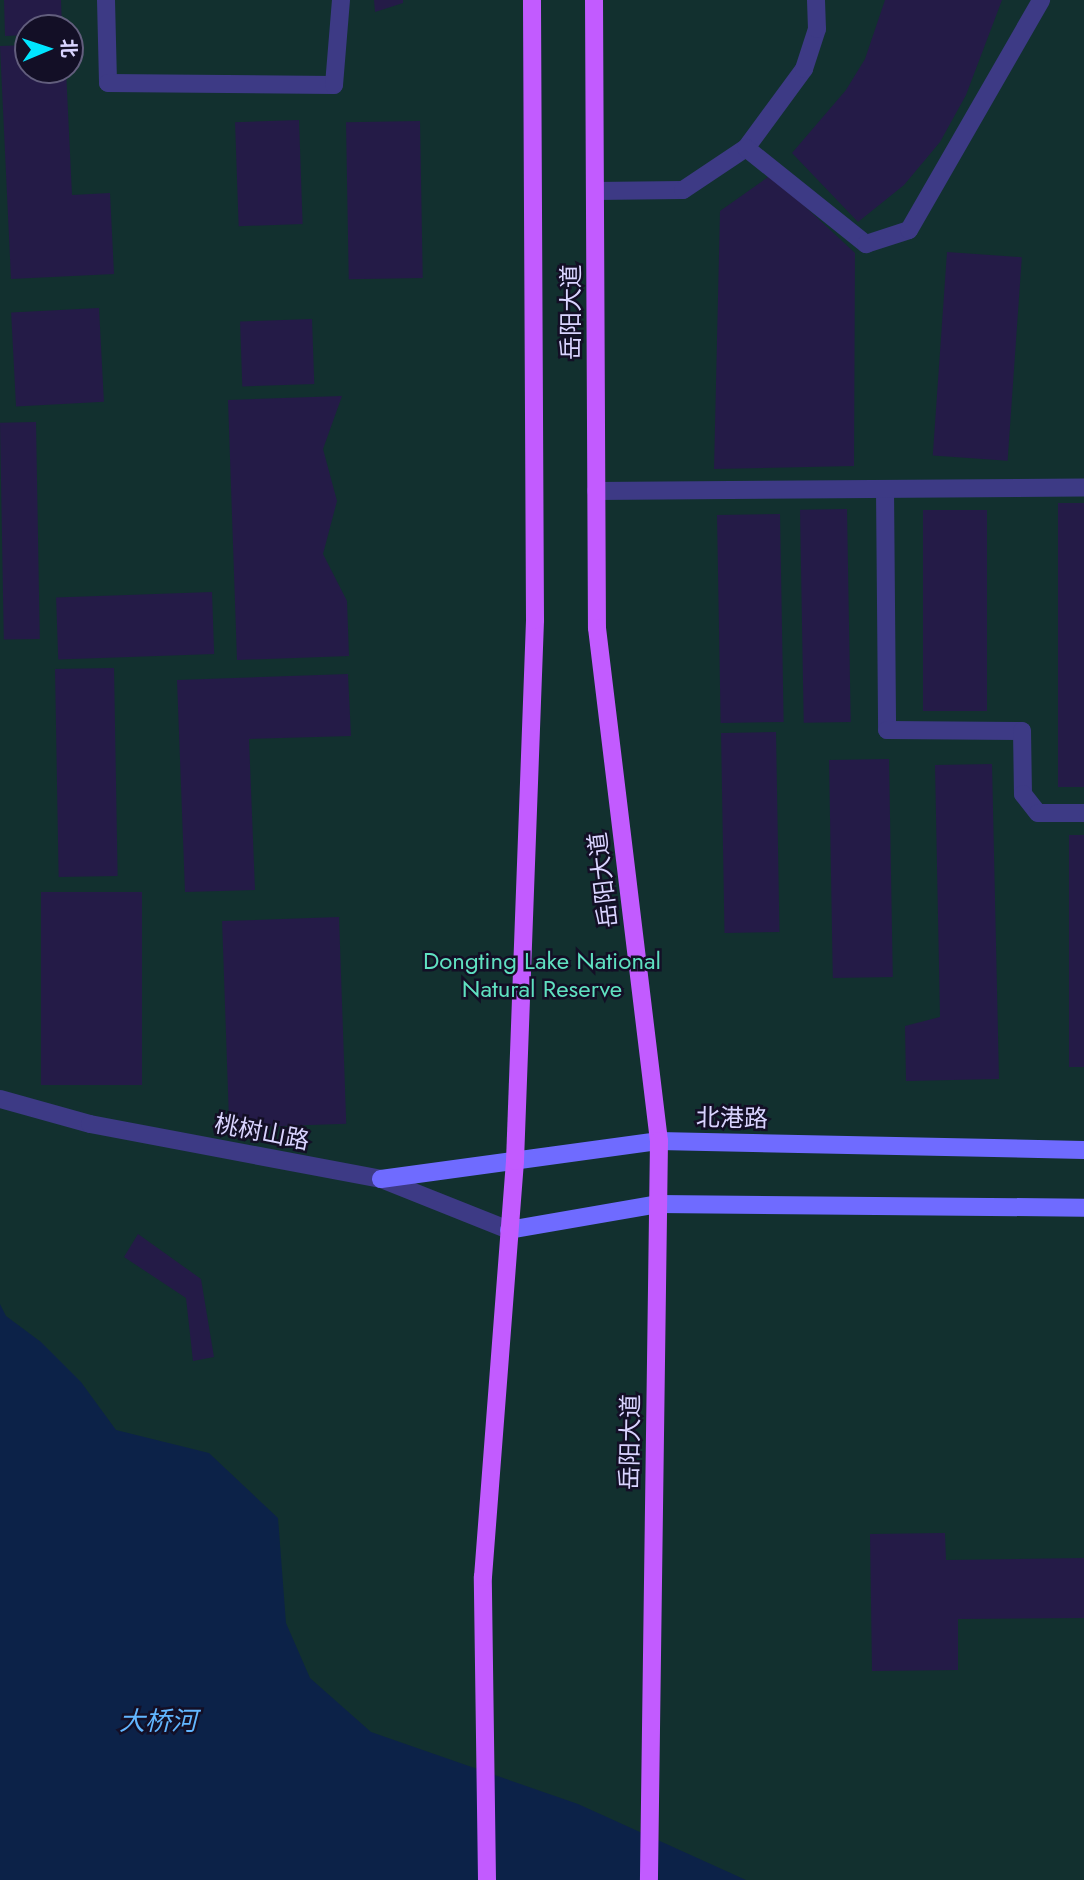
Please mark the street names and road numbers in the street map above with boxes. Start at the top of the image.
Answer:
street label: 岳阳大道 [557,264,585,360]
street label: 岳阳大道 [583,831,623,929]
street label: 北港路 [696,1103,768,1133]
street label: 桃树山路 [212,1109,312,1155]
street label: 岳阳大道 [615,1394,645,1490]

